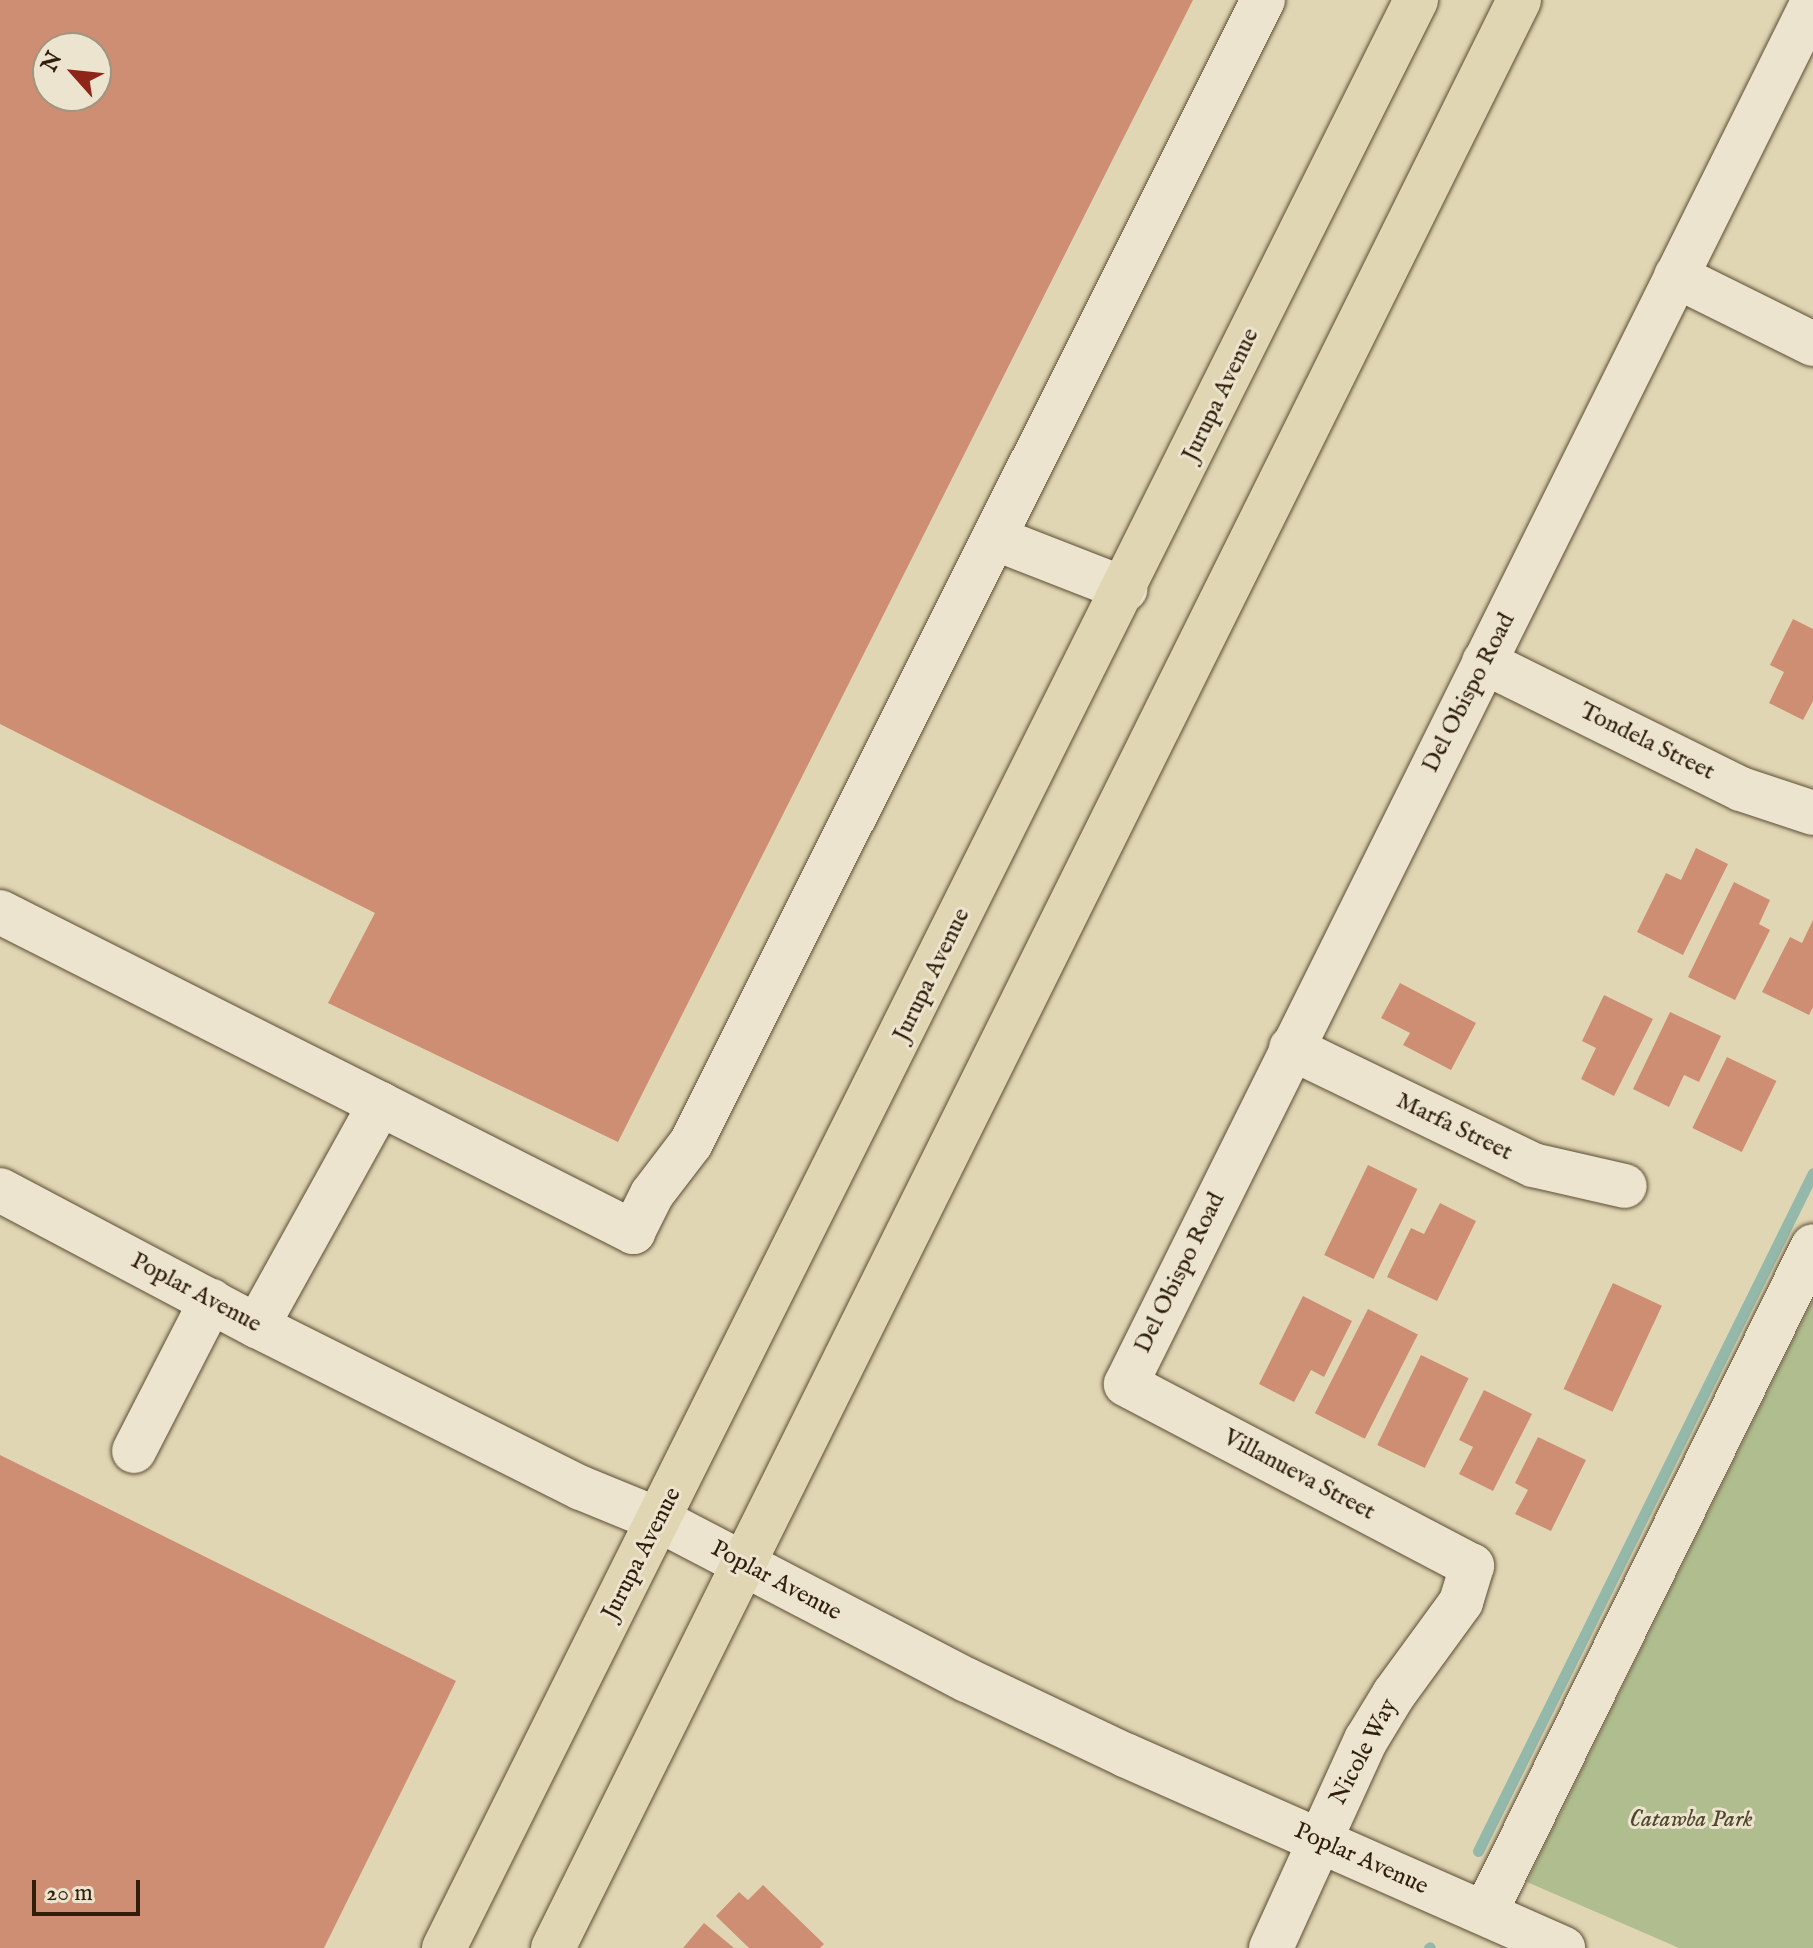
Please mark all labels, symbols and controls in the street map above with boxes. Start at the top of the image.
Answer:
north arrow [32,32,112,112]
text: N [36,47,69,77]
street label: Jurupa Avenue [1176,324,1266,466]
street label: Del Obispo Road [1416,609,1522,777]
street label: Tondela Street [1575,697,1719,787]
street label: Jurupa Avenue [887,904,977,1046]
street label: Marfa Street [1391,1087,1517,1167]
street label: Del Obispo Road [1129,1188,1231,1358]
street label: Poplar Avenue [126,1247,266,1339]
street label: Villanueva Street [1218,1423,1380,1527]
street label: Jurupa Avenue [596,1483,688,1625]
street label: Poplar Avenue [706,1535,846,1627]
street label: Nicole Way [1324,1694,1404,1810]
park label: Catawba Park [1629,1806,1753,1834]
street label: Poplar Avenue [1290,1817,1432,1901]
scale bar [36,1864,144,1914]
text: 20 m [46,1878,93,1909]

